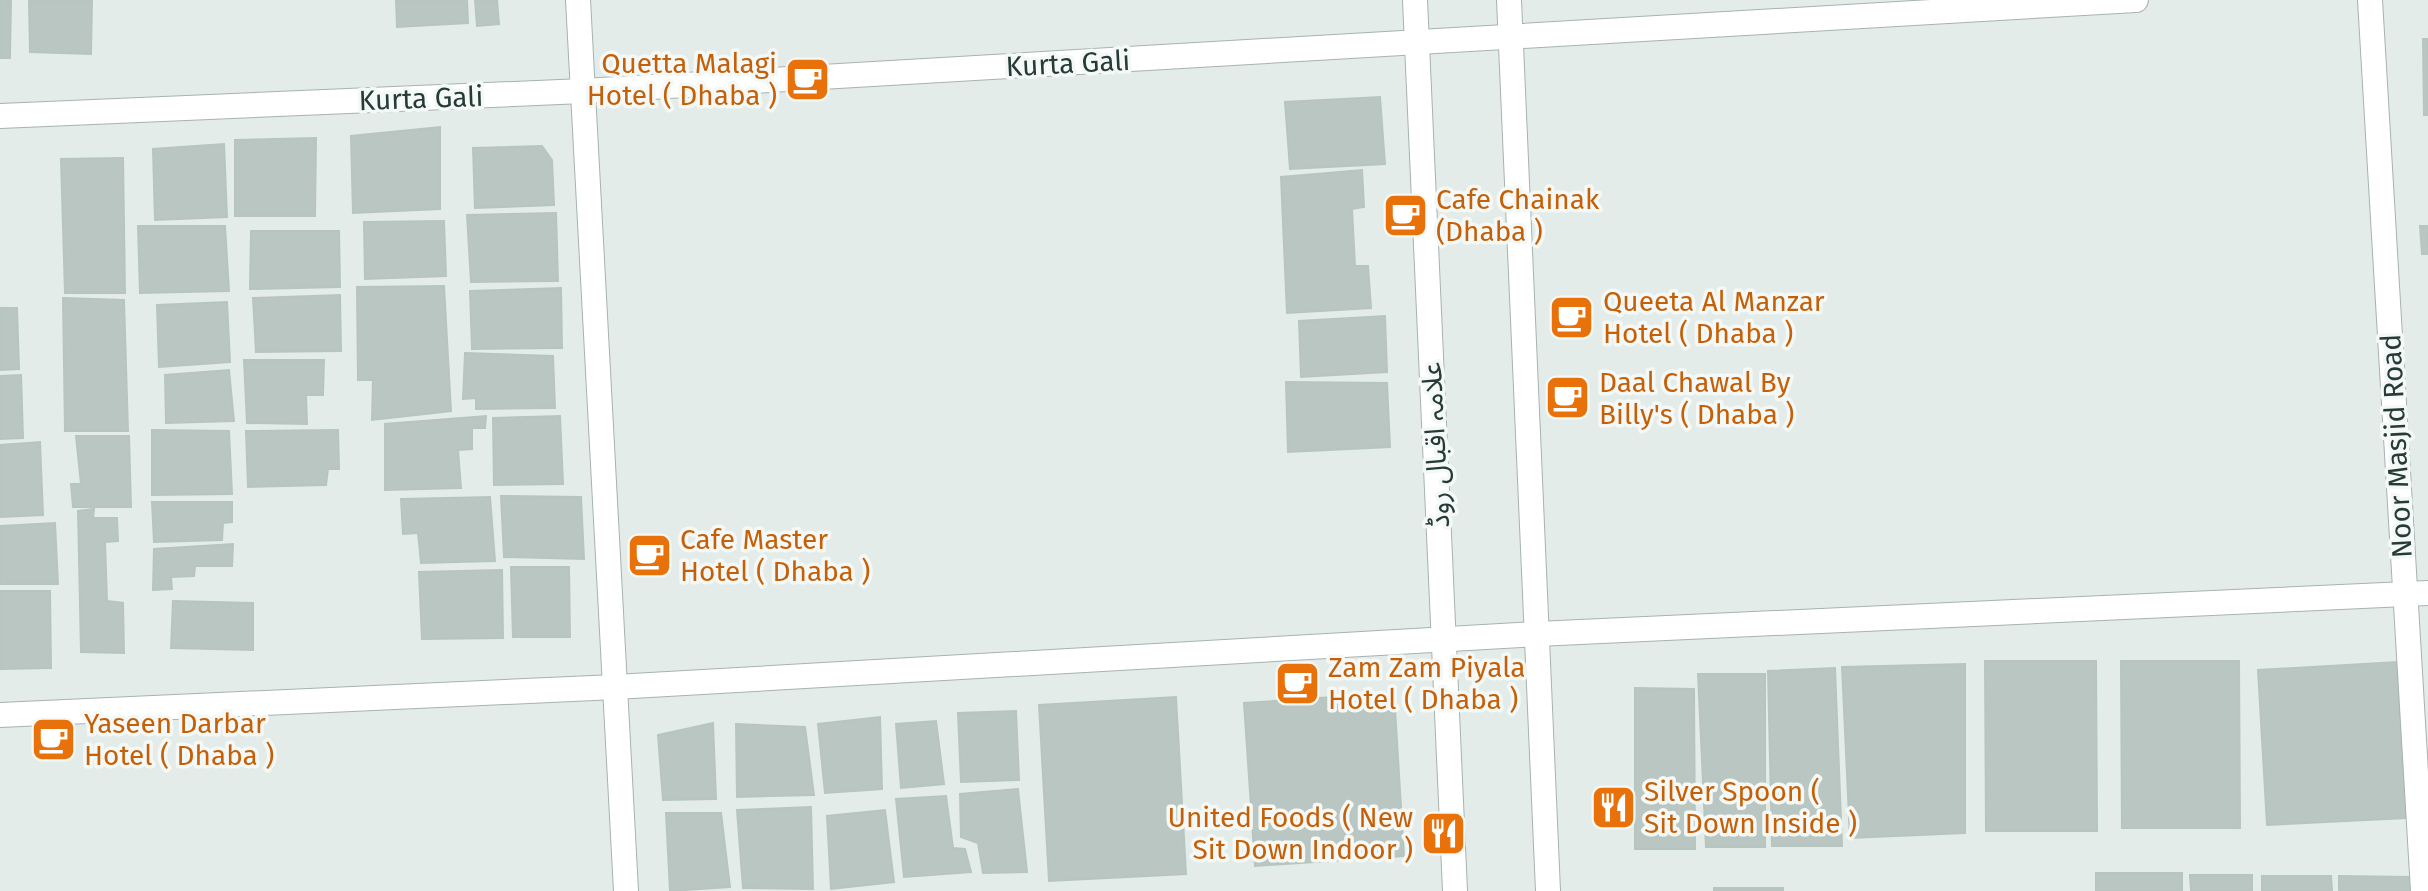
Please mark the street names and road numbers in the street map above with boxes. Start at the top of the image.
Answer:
street label: Kurta Gali [1005,44,1131,83]
street label: Kurta Gali [358,80,484,117]
street label: Noor Masjid Road [2374,333,2419,559]
street label: علامہ اقبال روڈ [1415,361,1456,529]

